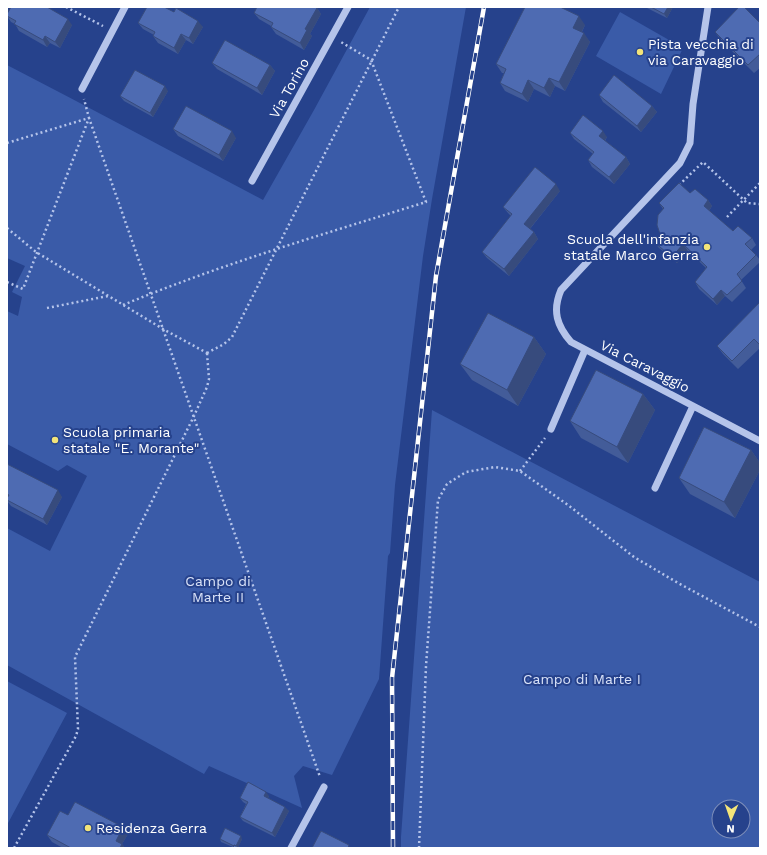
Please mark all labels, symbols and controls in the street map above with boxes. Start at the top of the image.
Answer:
place label: Pista vecchia di via Caravaggio [648,36,754,68]
marker: Pista vecchia di via Caravaggio [635,47,645,57]
street label: Via Torino [266,55,312,121]
place label: Scuola dell'infanzia statale Marco Gerra [564,231,699,263]
marker: Scuola dell'infanzia statale Marco Gerra [702,242,712,252]
street label: Via Caravaggio [598,337,692,395]
place label: Scuola primaria statale "E. Morante" [63,424,200,456]
marker: Scuola primaria statale "E. Morante" [50,435,60,445]
park label: Campo di Marte II [185,573,251,605]
park label: Campo di Marte I [523,671,641,687]
north arrow [711,799,751,839]
place label: Residenza Gerra [96,820,207,836]
text: N [726,822,735,835]
marker: Residenza Gerra [83,823,93,833]

